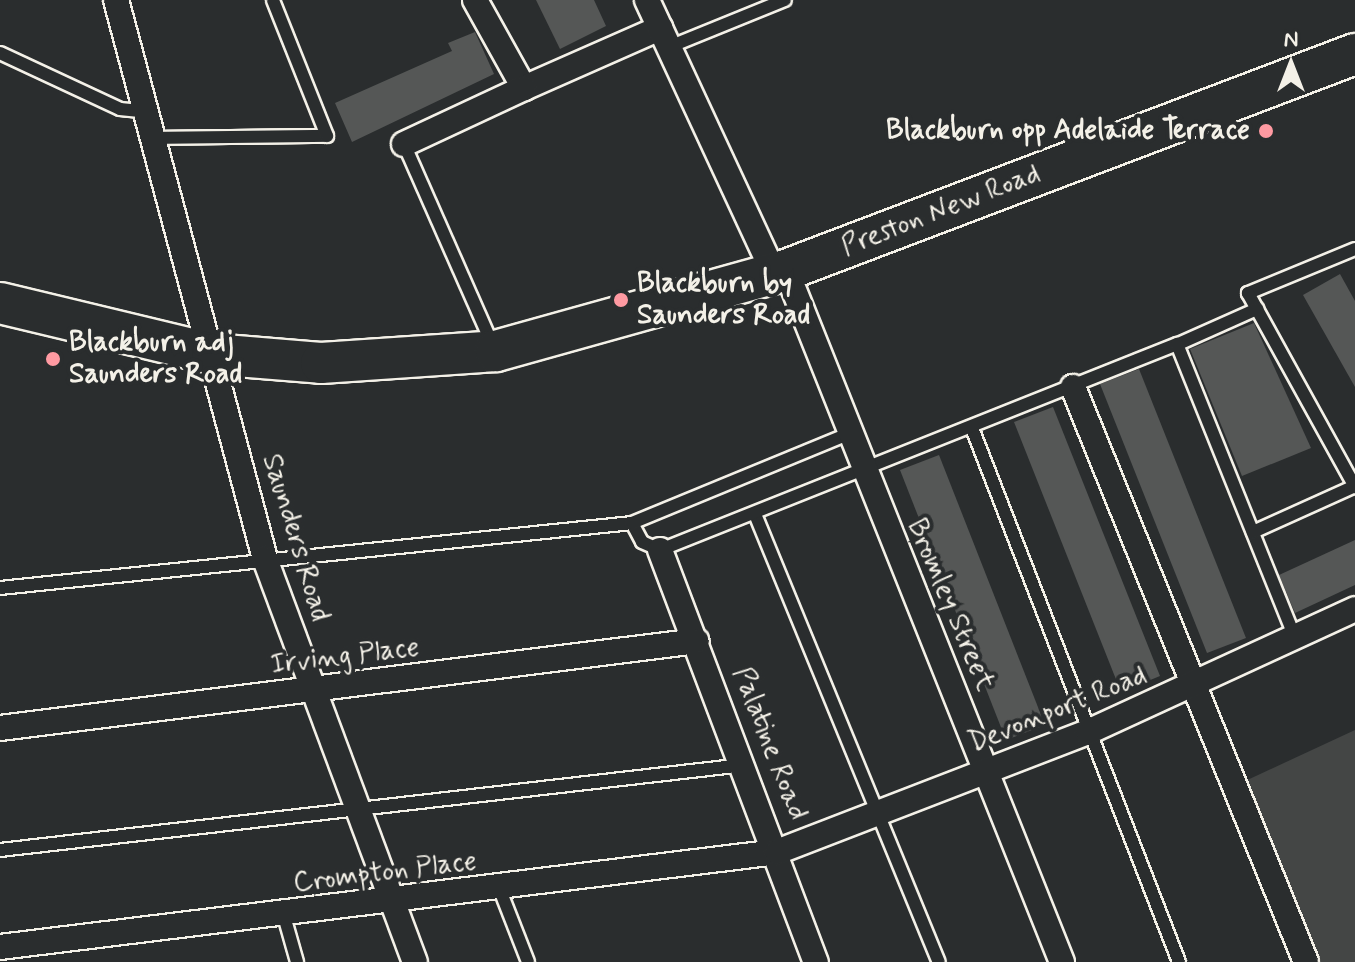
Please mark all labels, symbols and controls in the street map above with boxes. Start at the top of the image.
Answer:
north arrow [1251,24,1331,104]
text: N [1284,26,1298,54]
place label: Blackburn opp Adelaide Terrace [886,114,1250,148]
marker: Blackburn opp Adelaide Terrace [1257,122,1275,140]
street label: Preston New Road [839,158,1043,264]
place label: Blackburn by Saunders Road [637,267,809,333]
marker: Blackburn by Saunders Road [612,291,630,309]
place label: Blackburn adj Saunders Road [69,326,241,392]
marker: Blackburn adj Saunders Road [44,350,62,368]
street label: Saunders Road [254,451,336,625]
street label: Bromley Street [899,514,1001,696]
street label: Irving Place [268,631,422,683]
street label: Devonport Road [964,659,1152,761]
street label: Palatine Road [725,664,813,824]
street label: Crompton Place [291,845,479,901]

